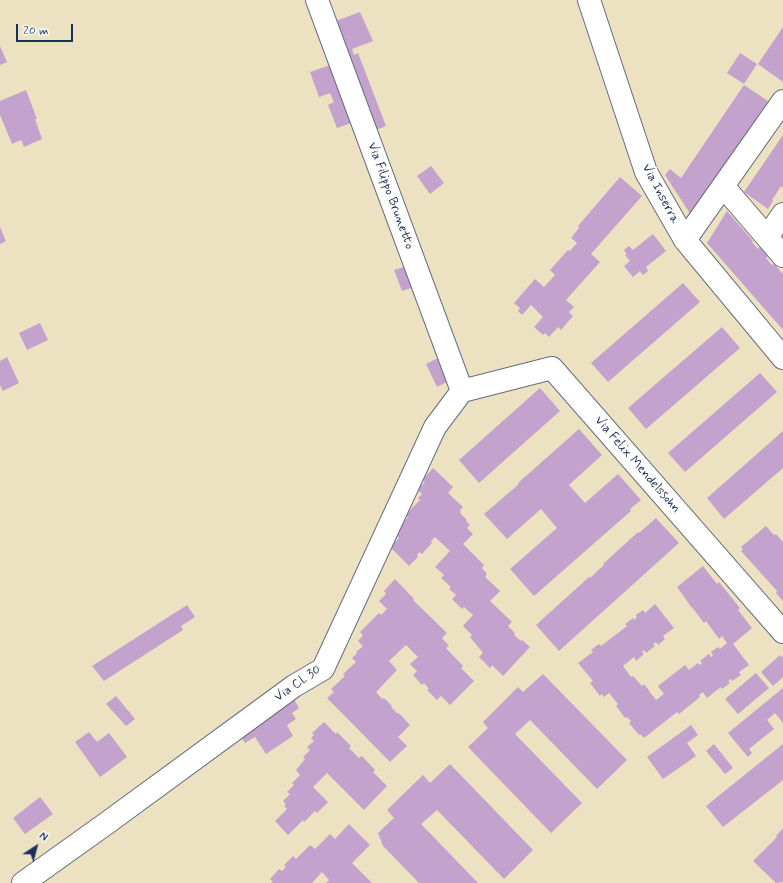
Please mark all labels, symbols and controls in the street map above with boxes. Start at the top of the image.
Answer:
scale bar [18,16,75,42]
text: 20 m [23,23,49,39]
street label: Via Filippo Brunetto [363,140,417,252]
street label: Via Inserra [638,162,682,226]
street label: Via Felix Mendelssohn [591,413,683,517]
street label: Via Cl. 30 [272,662,324,706]
north arrow [16,827,56,867]
text: N [36,829,50,845]

